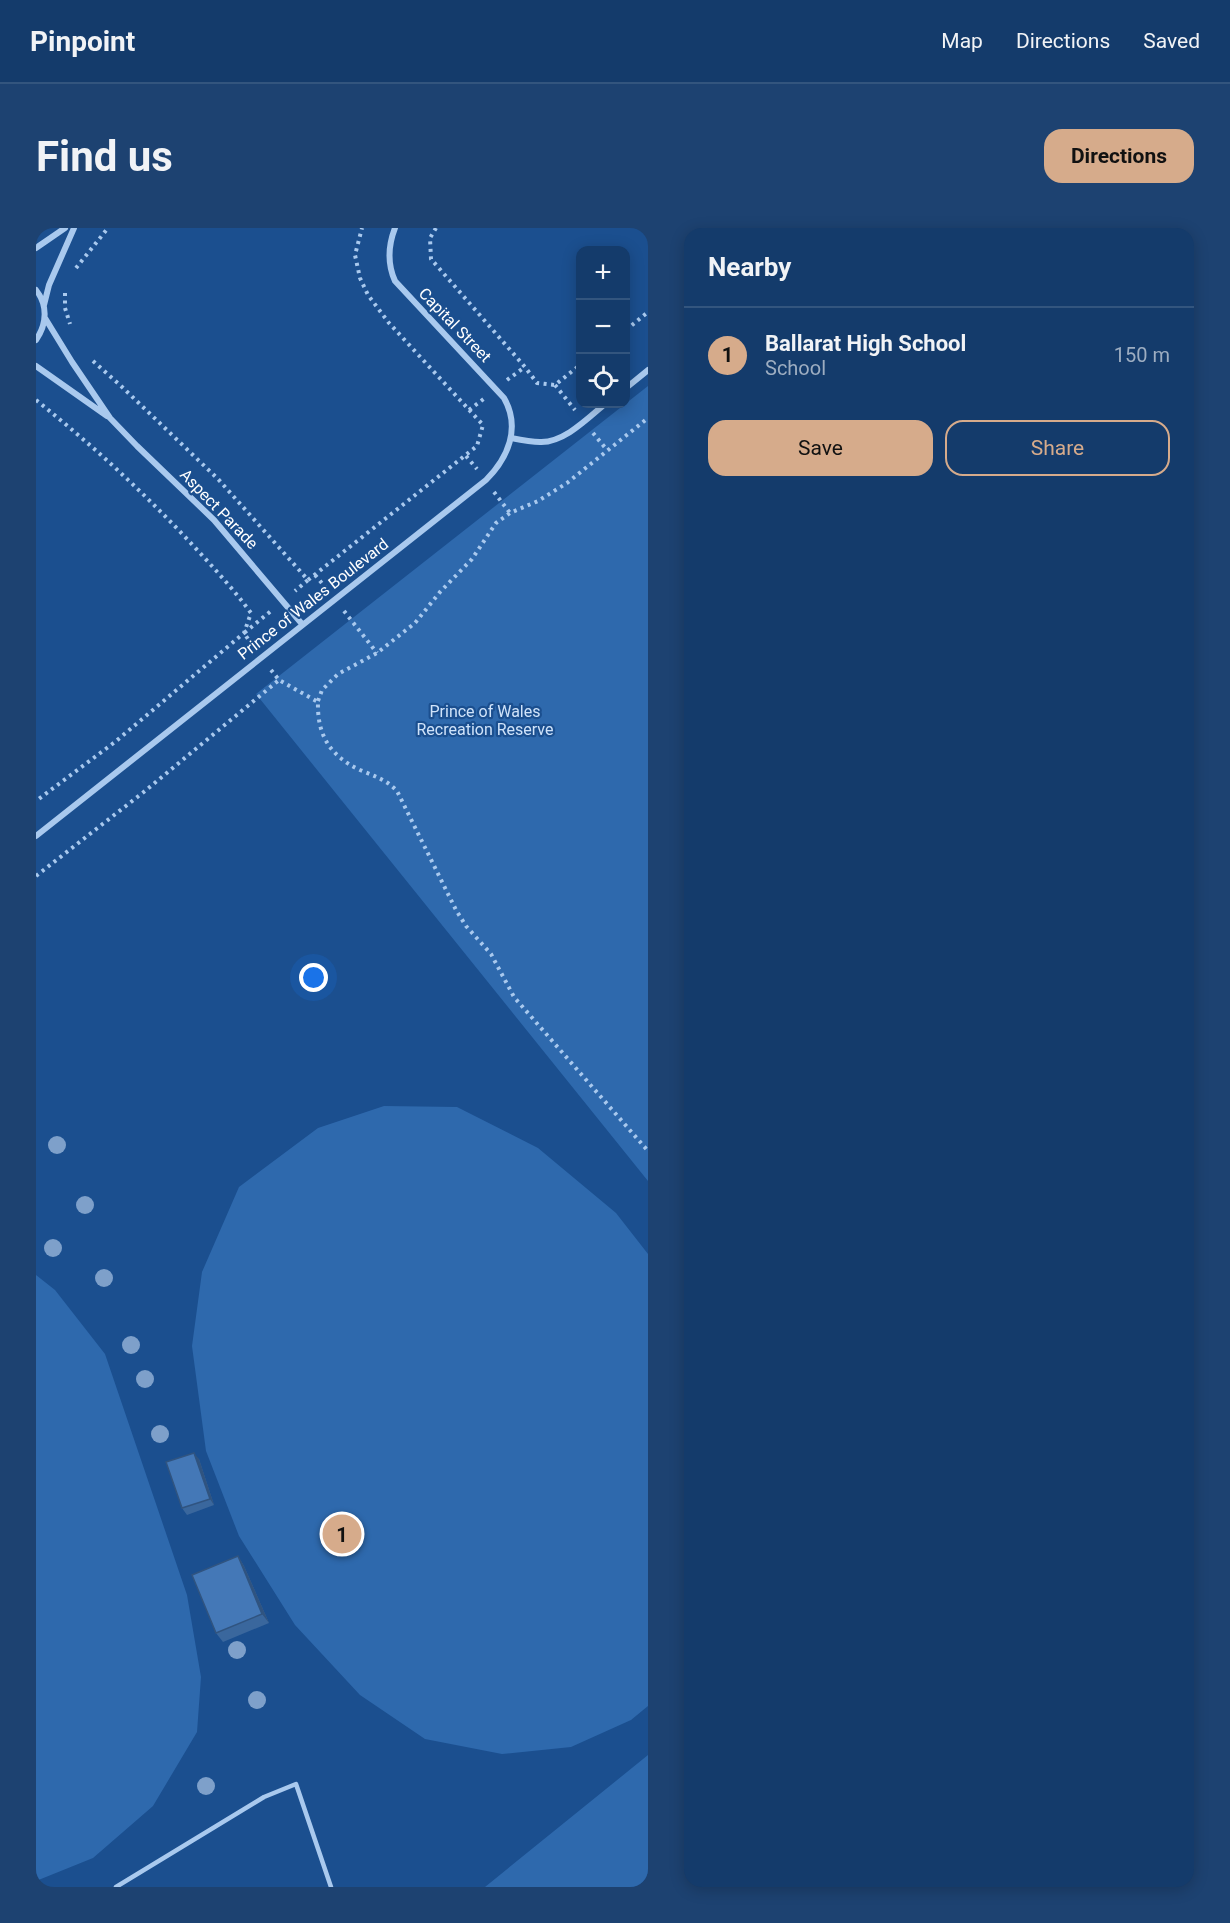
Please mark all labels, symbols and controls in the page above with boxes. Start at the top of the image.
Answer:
text: Pinpoint [30,25,135,58]
text: Map [941,29,983,53]
text: Directions [1016,29,1110,53]
text: Saved [1143,29,1200,53]
button: Directions [1044,129,1194,183]
text: Find us [36,132,173,181]
map controls [576,246,630,408]
button: + [576,246,630,300]
text: Nearby [708,252,791,282]
street label: Capital Street [415,284,495,366]
button: − [576,300,630,354]
text: Ballarat High School [765,331,966,356]
text: 1 [722,343,733,367]
text: 150 m [1114,343,1170,367]
button: locate [576,354,630,408]
text: School [765,356,826,380]
button: Save [708,420,933,476]
button: Share [945,420,1170,476]
street label: Aspect Parade [176,465,262,553]
street label: Prince of Wales Boulevard [234,534,392,664]
park label: Prince of Wales Recreation Reserve [416,702,554,739]
your location [299,963,328,992]
pin: 1 [322,1512,362,1556]

